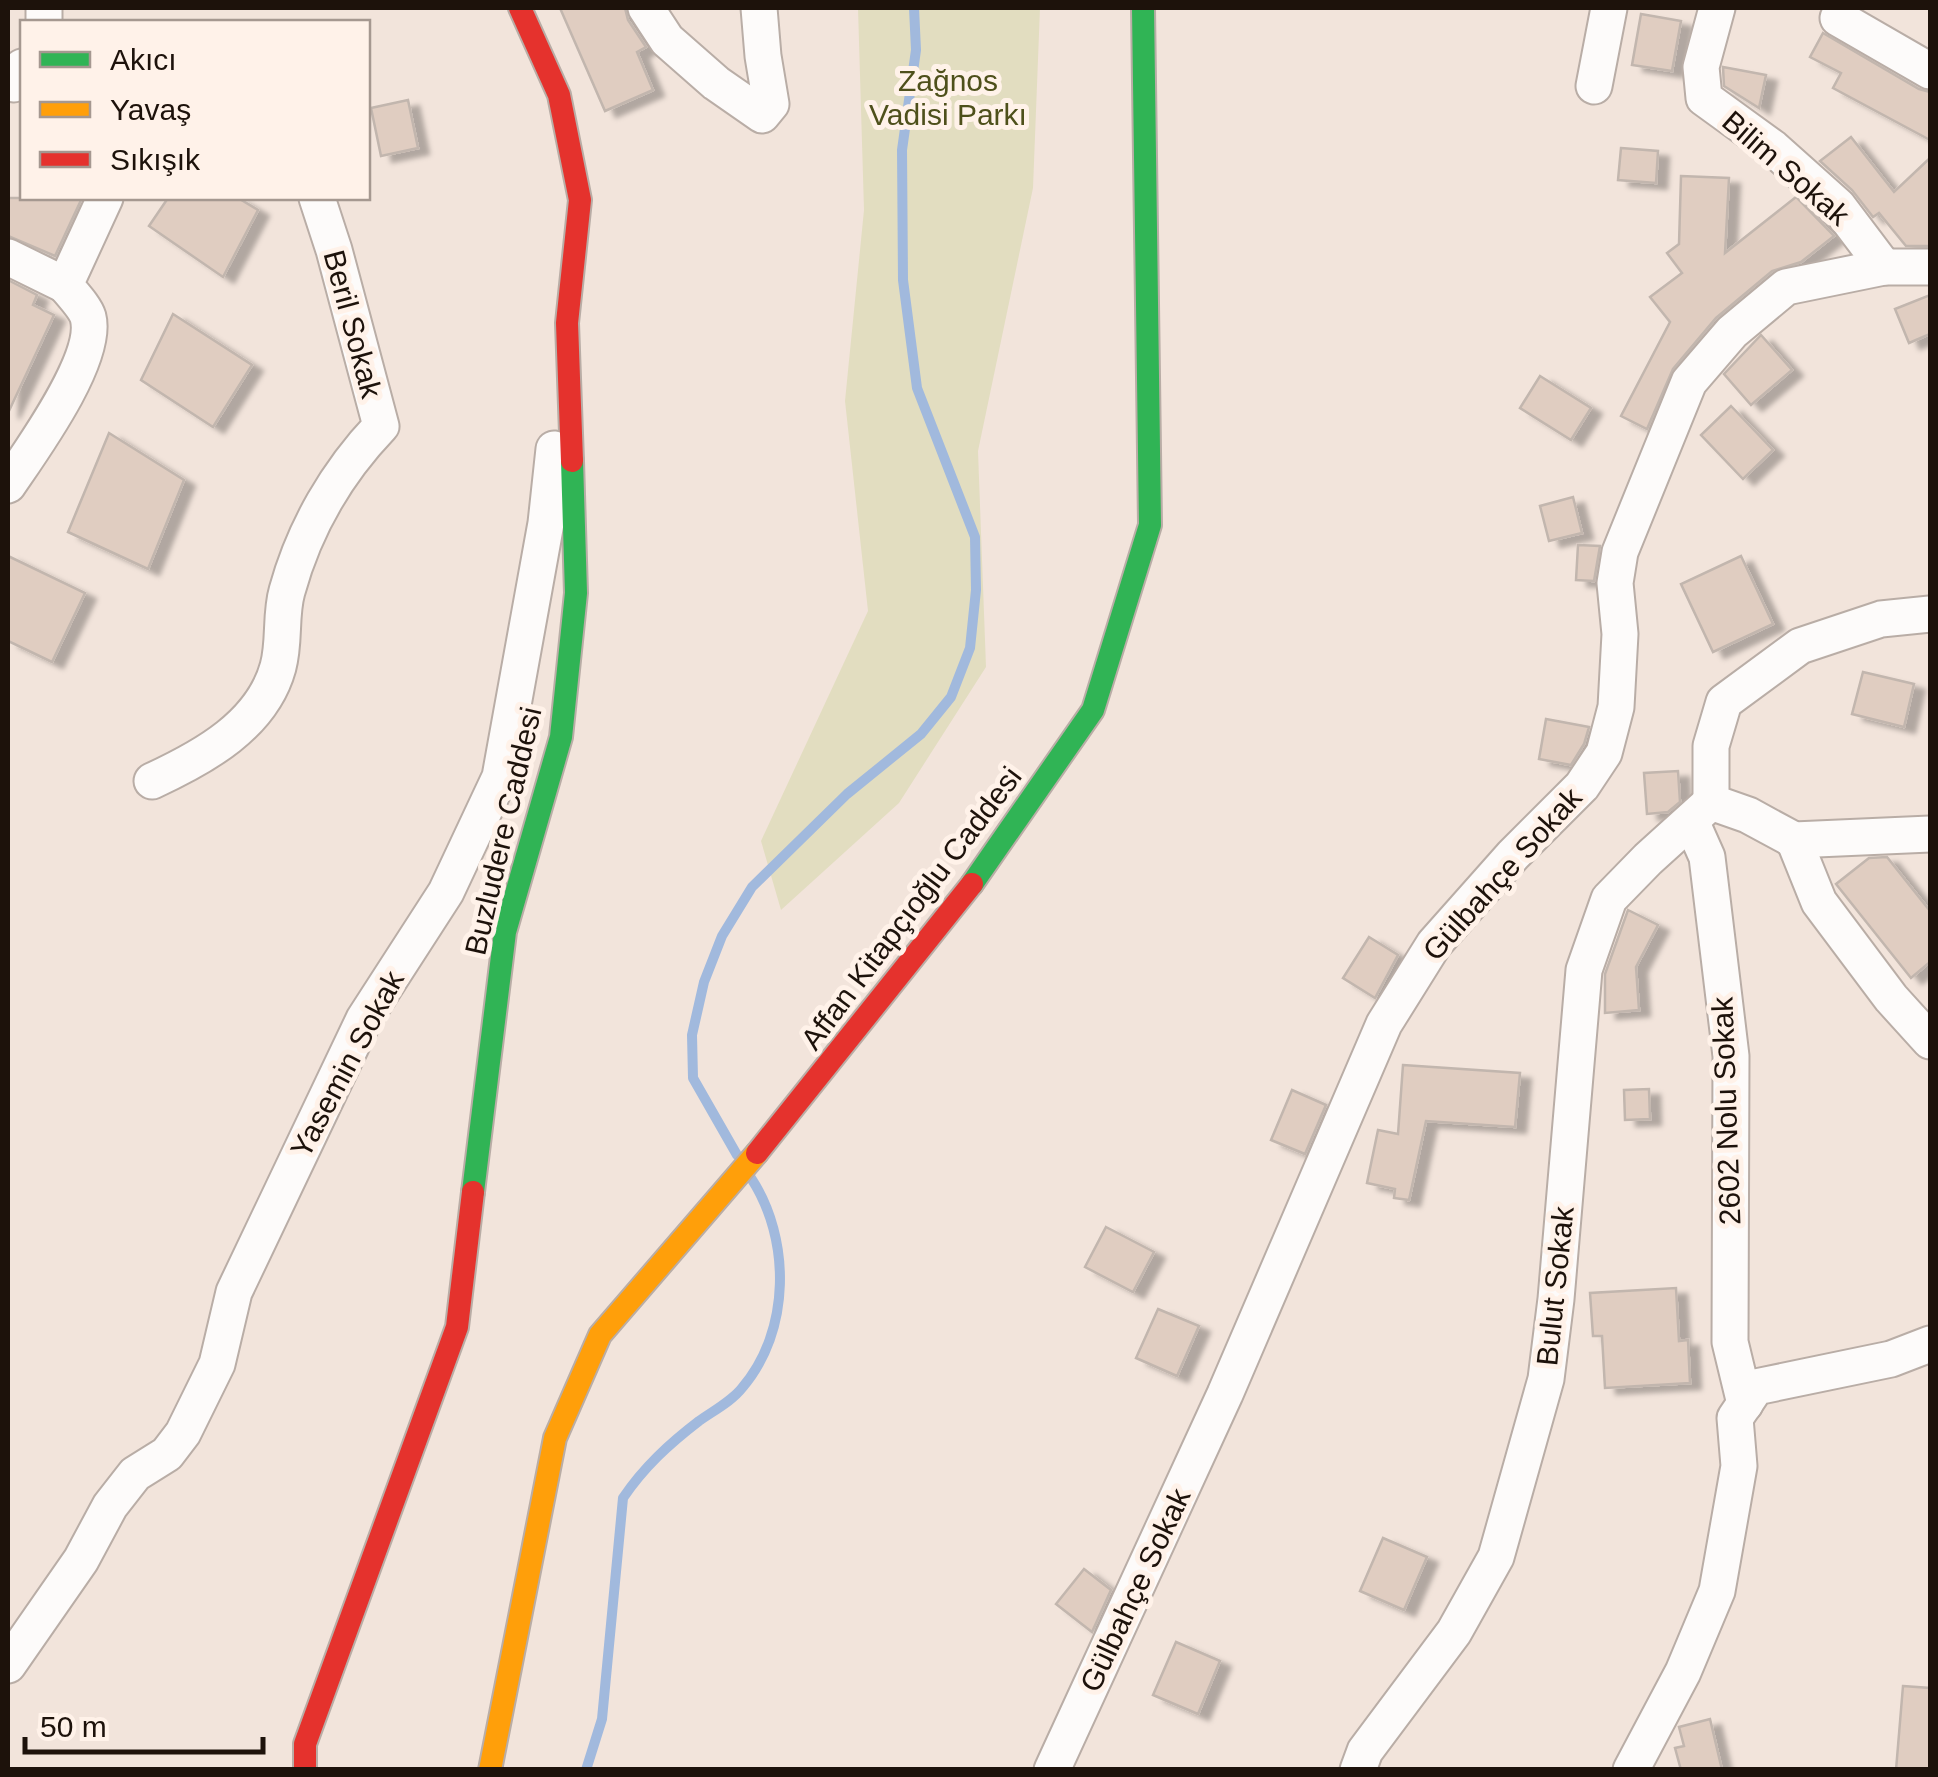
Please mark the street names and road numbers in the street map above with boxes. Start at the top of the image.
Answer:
street label: Bilim Sokak [1716,104,1857,233]
street label: Beril Sokak [317,246,389,403]
street label: Buzludere Caddesi [458,704,548,958]
street label: Affan Kitapçıoğlu Caddesi [794,760,1028,1056]
street label: Gülbahçe Sokak [1416,780,1589,967]
street label: Yasemin Sokak [284,964,410,1163]
street label: 2602 Nolu Sokak [1705,995,1746,1226]
street label: Bulut Sokak [1530,1204,1580,1367]
street label: Gülbahçe Sokak [1074,1482,1197,1697]

